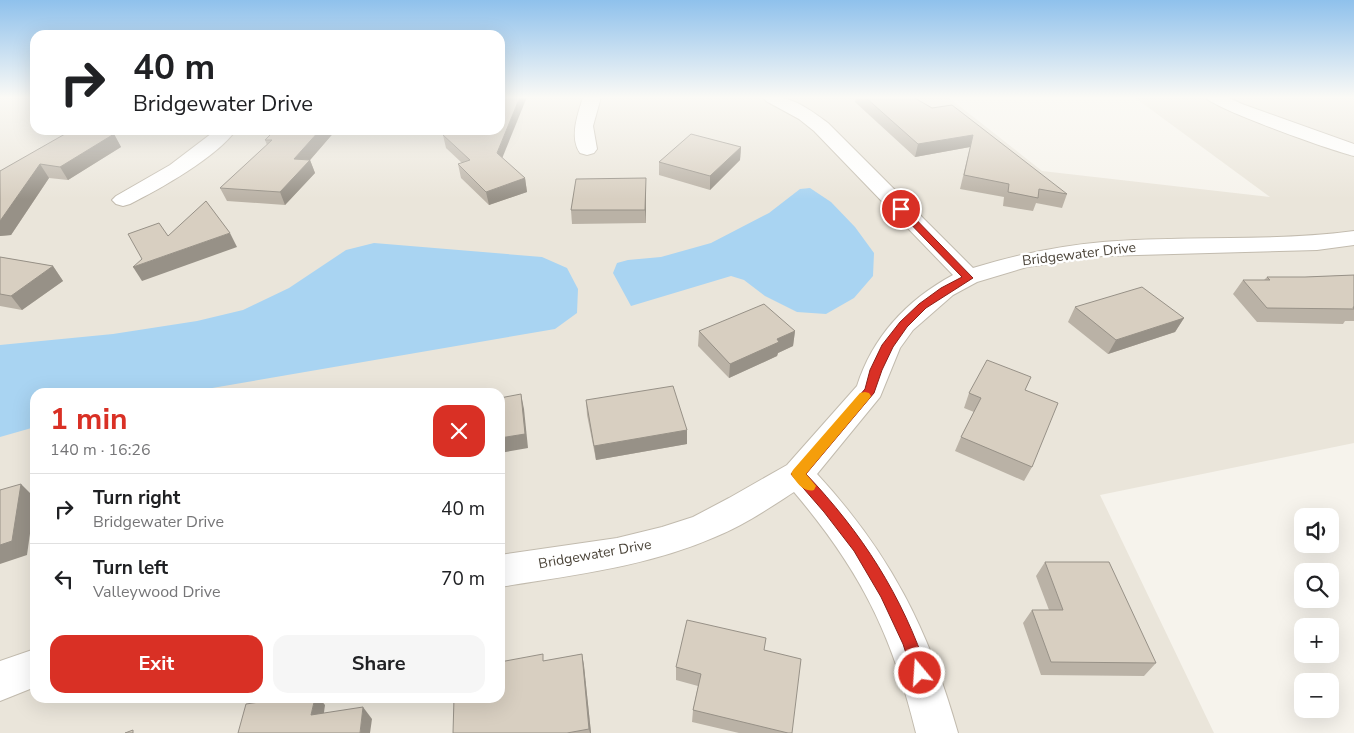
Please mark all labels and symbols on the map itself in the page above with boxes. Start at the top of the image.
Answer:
pin [880,188,922,230]
street label: Bridgewater Drive [1021,238,1137,270]
street label: Bridgewater Drive [537,535,653,573]
position arrow [893,646,945,698]

